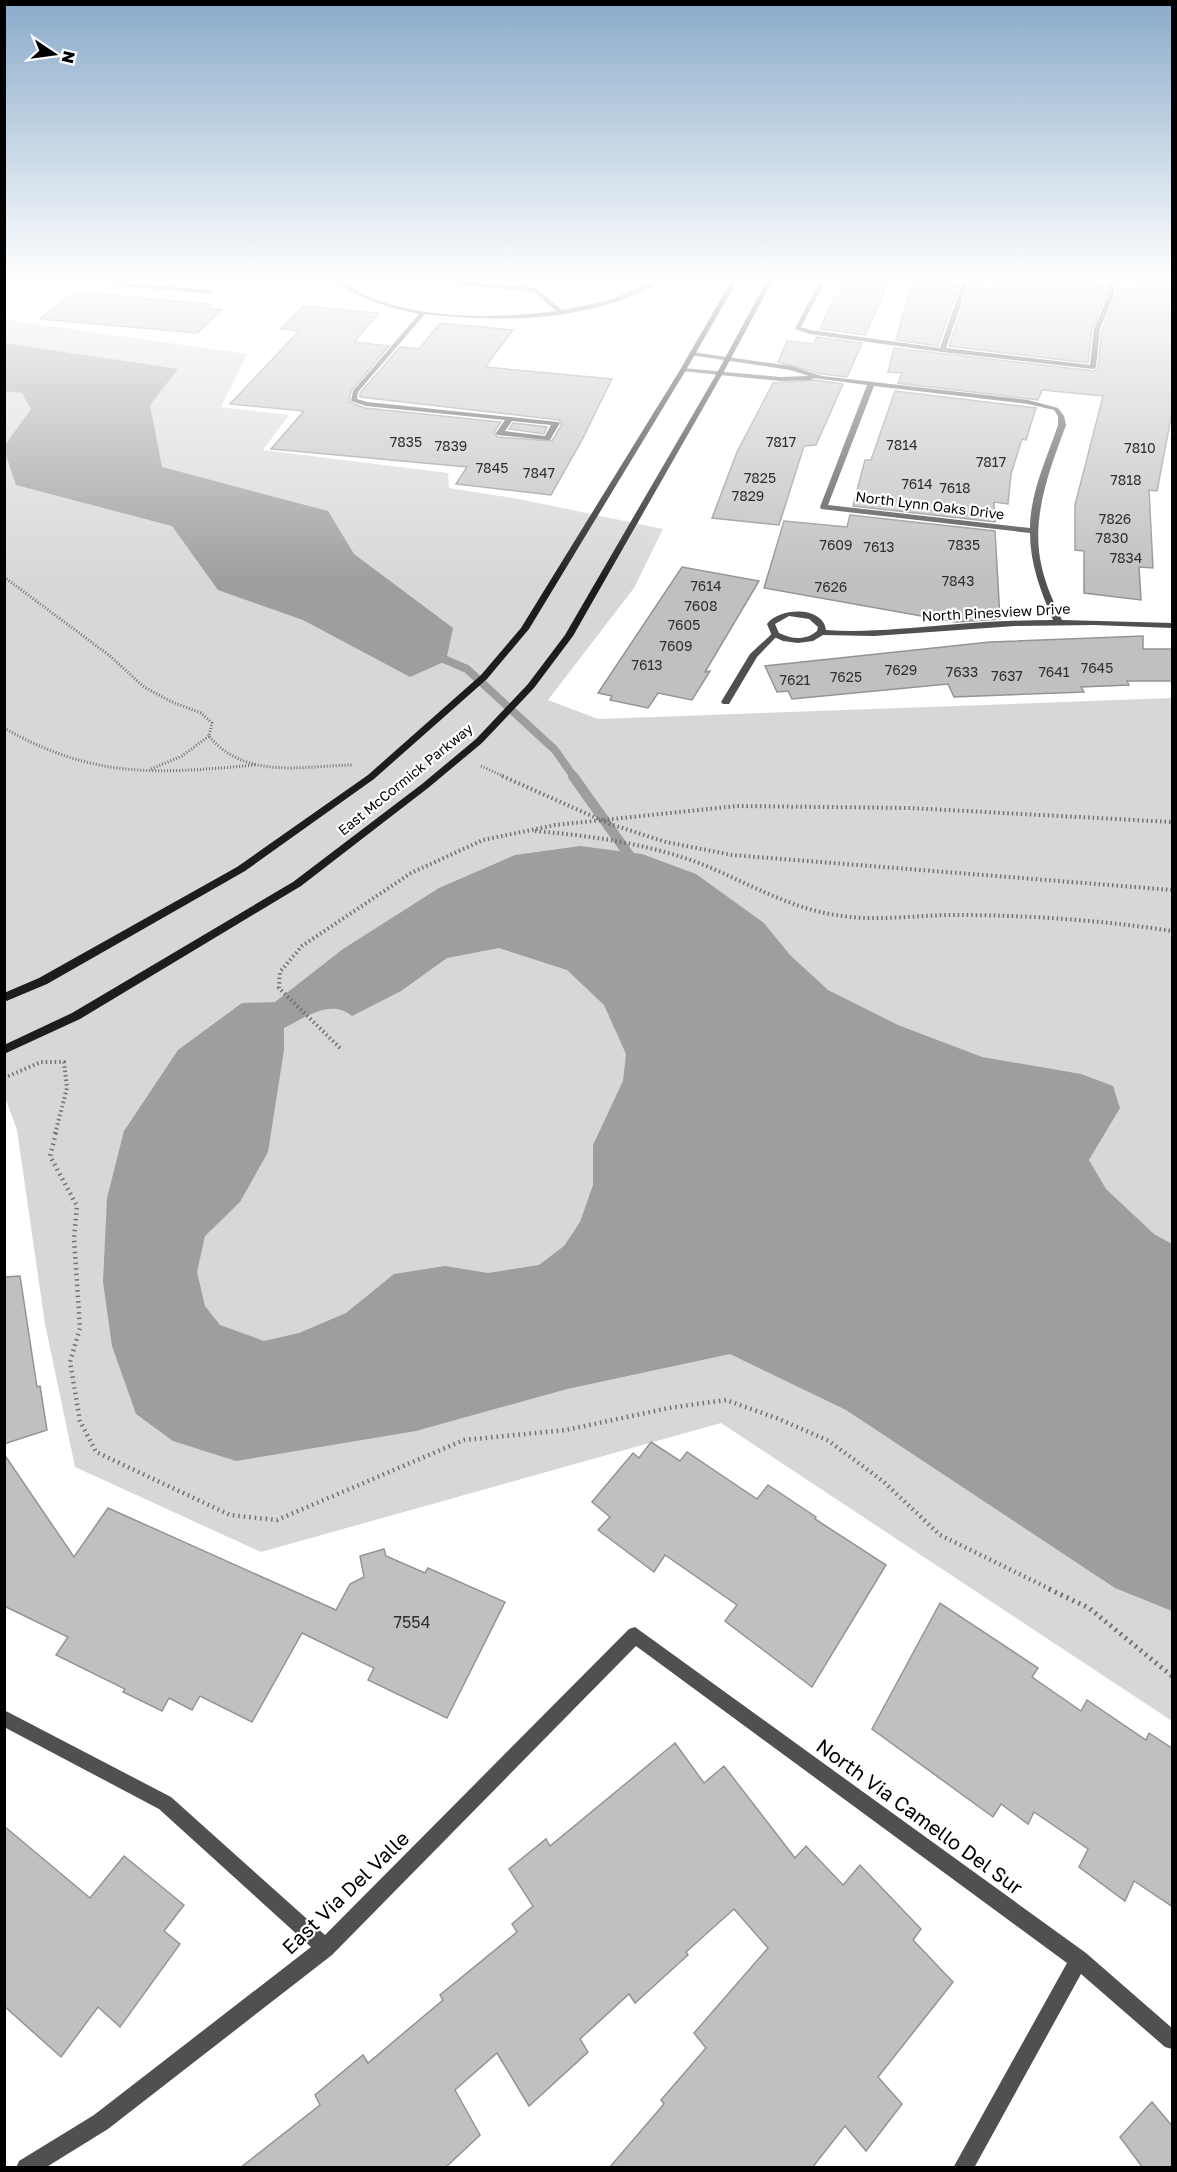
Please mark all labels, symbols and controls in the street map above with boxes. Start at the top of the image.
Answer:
north arrow [24,24,84,84]
text: N [58,49,80,66]
house number: 7835 [390,433,422,450]
house number: 7817 [766,433,796,450]
house number: 7814 [886,436,918,453]
house number: 7839 [435,437,467,454]
house number: 7810 [1124,439,1156,456]
house number: 7817 [976,453,1006,470]
house number: 7845 [476,459,508,476]
house number: 7847 [523,464,555,481]
house number: 7825 [744,469,776,486]
house number: 7818 [1110,471,1142,488]
house number: 7614 [901,475,933,492]
house number: 7618 [939,479,971,496]
house number: 7829 [732,487,764,504]
street label: North Lynn Oaks Drive [855,487,1005,523]
house number: 7826 [1099,510,1131,527]
house number: 7830 [1096,529,1128,546]
house number: 7609 [819,536,853,553]
house number: 7835 [948,536,980,553]
house number: 7613 [864,538,894,555]
house number: 7834 [1110,549,1142,566]
house number: 7843 [942,572,974,589]
house number: 7614 [690,577,722,594]
house number: 7626 [815,578,847,595]
house number: 7608 [684,597,718,614]
street label: North Pinesview Drive [921,600,1071,624]
house number: 7605 [668,616,700,633]
house number: 7609 [659,637,693,654]
house number: 7613 [632,656,662,673]
house number: 7645 [1081,659,1113,676]
house number: 7629 [885,661,917,678]
house number: 7633 [946,663,978,680]
house number: 7641 [1038,663,1070,680]
house number: 7637 [991,667,1023,684]
house number: 7625 [830,668,862,685]
house number: 7621 [780,671,811,688]
street label: East McCormick Parkway [334,719,476,838]
house number: 7554 [394,1612,430,1632]
street label: North Via Camello Del Sur [812,1733,1028,1899]
street label: East Via Del Valle [277,1825,413,1959]

